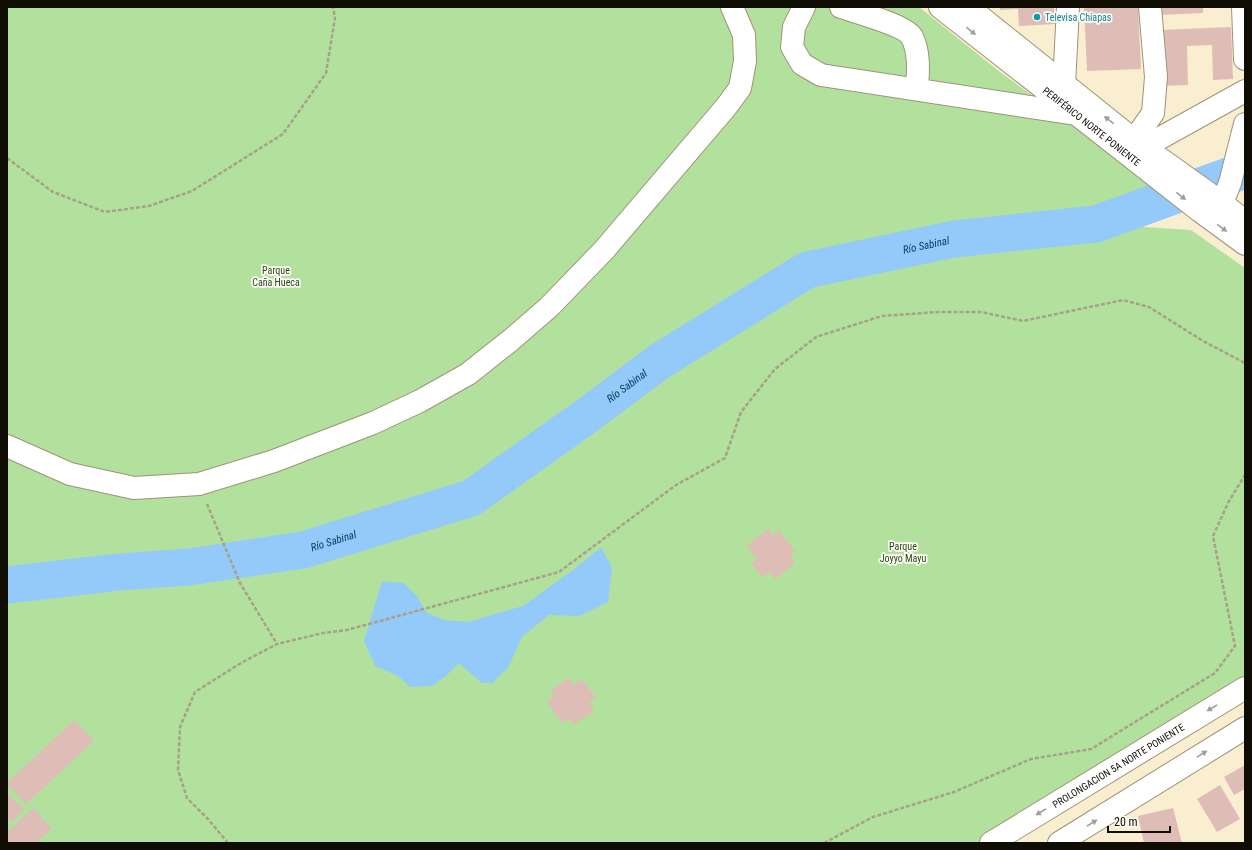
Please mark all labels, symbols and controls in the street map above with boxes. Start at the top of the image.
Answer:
marker: Televisa Chiapas [1032,12,1042,22]
place label: Televisa Chiapas [1045,12,1112,23]
one-way arrow [965,27,976,36]
street label: PERIFÉRICO NORTE PONIENTE [1041,85,1143,168]
one-way arrow [1103,115,1114,124]
one-way arrow [1175,192,1186,201]
one-way arrow [1217,224,1228,232]
water label: Río Sabinal [902,234,951,257]
park label: Parque Caña Hueca [252,265,300,288]
water label: Río Sabinal [604,367,650,406]
water label: Río Sabinal [309,528,359,554]
park label: Parque Joyyo Mayu [880,541,926,564]
one-way arrow [1207,704,1217,712]
street label: PROLONGACION 5A NORTE PONIENTE [1051,722,1186,810]
one-way arrow [1196,751,1208,758]
scale bar [1108,808,1170,834]
one-way arrow [1035,809,1047,816]
text: 20 m [1114,815,1138,829]
one-way arrow [1086,819,1098,826]

